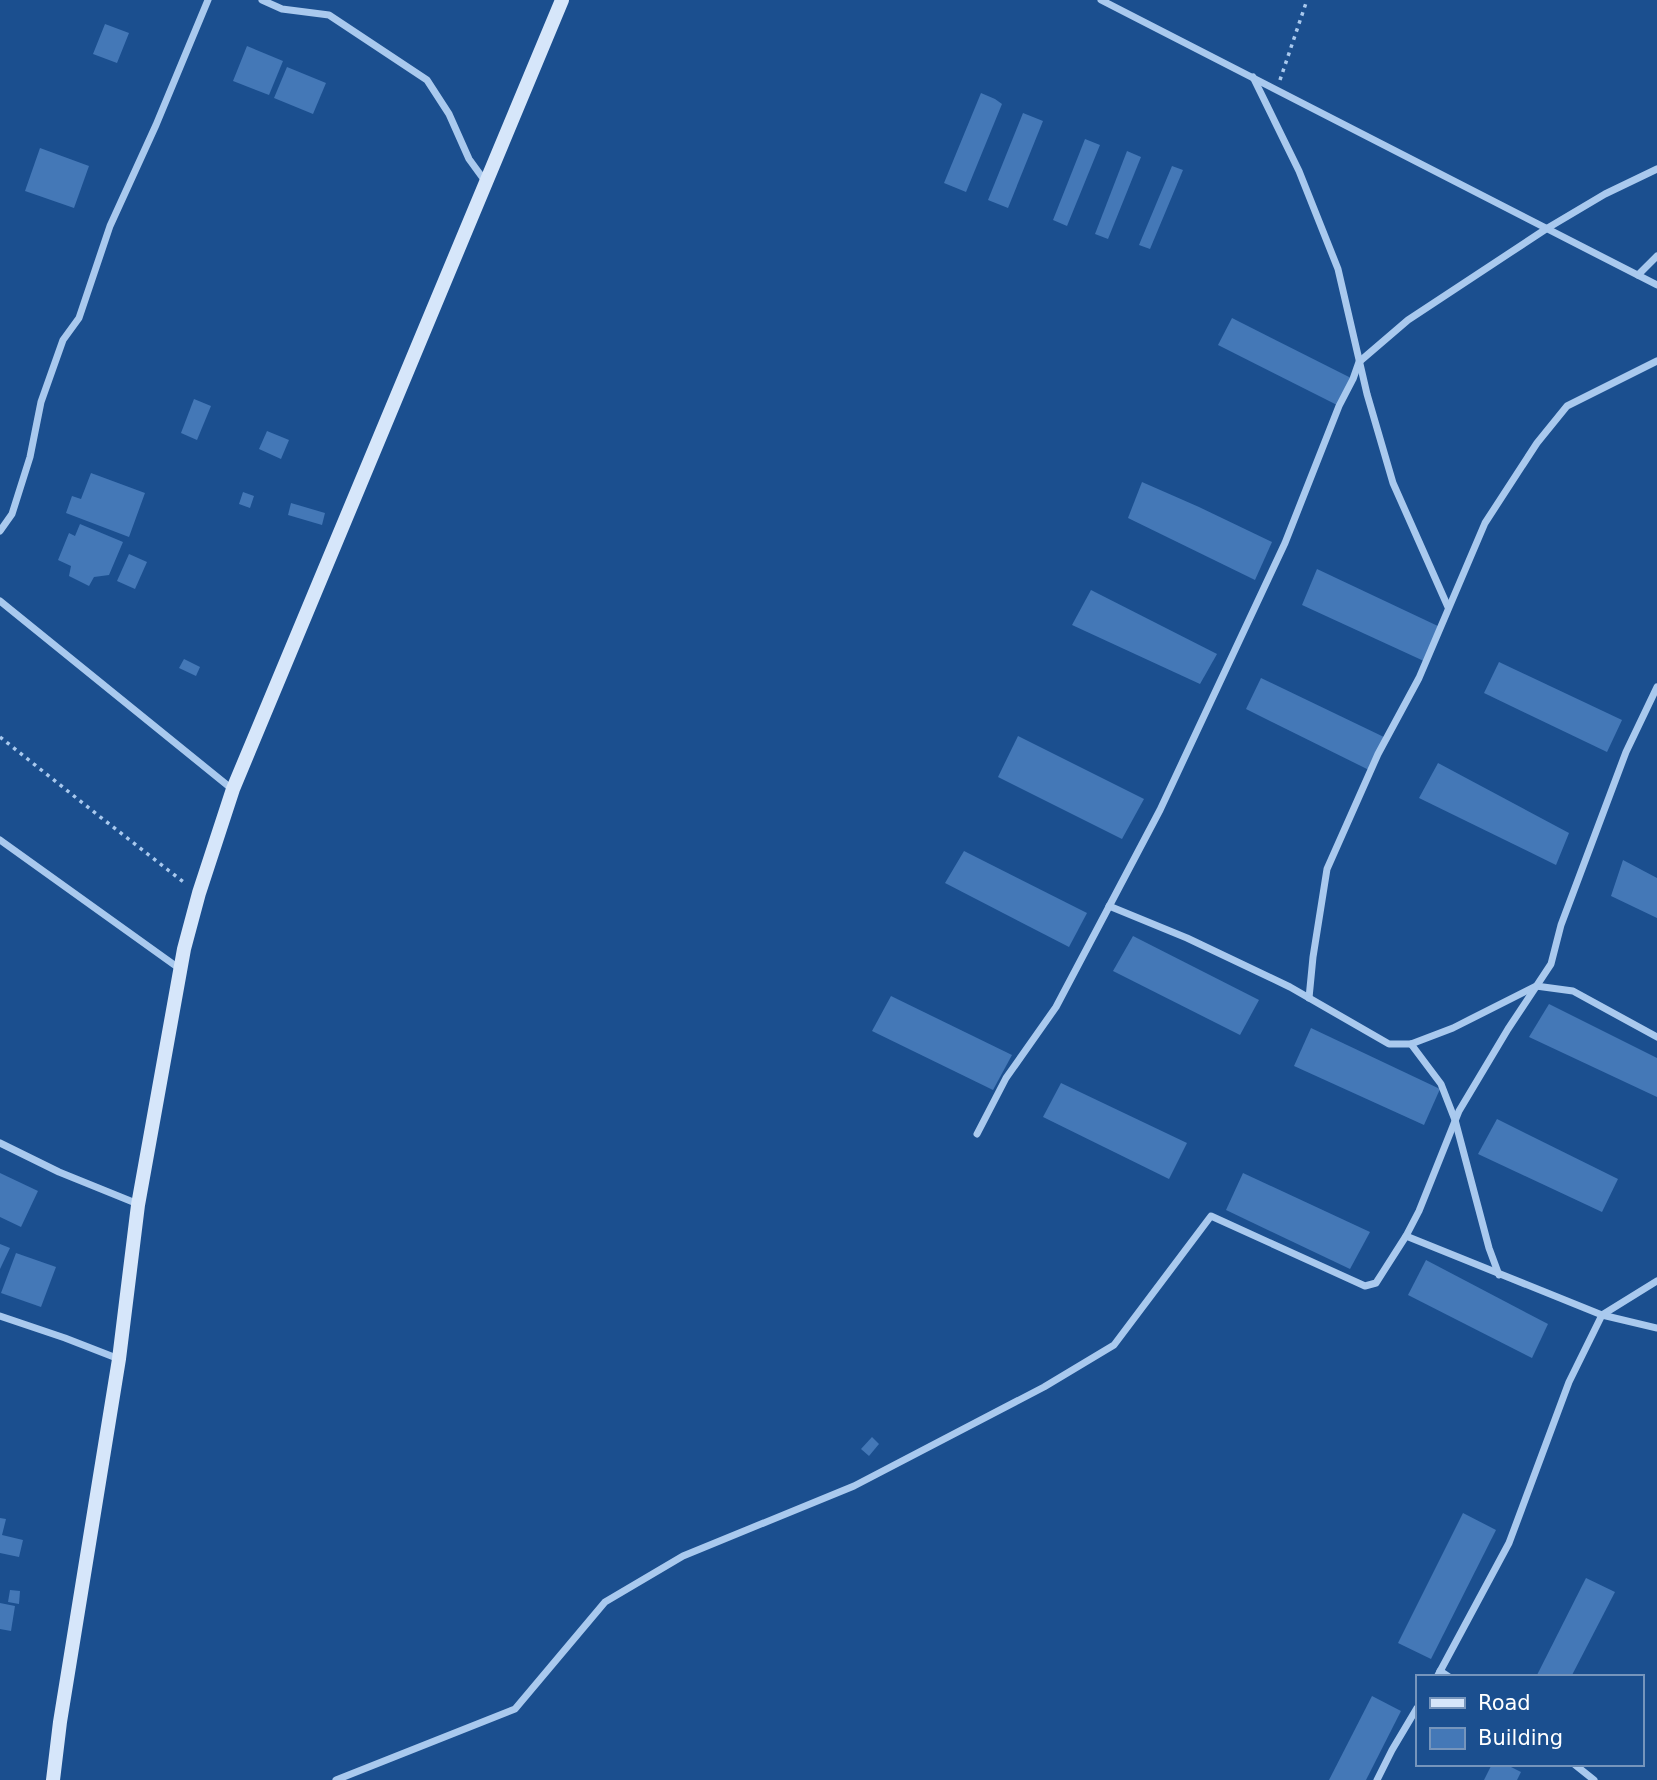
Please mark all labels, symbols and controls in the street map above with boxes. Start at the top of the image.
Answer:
legend [1416,1675,1643,1766]
text: Road [1478,1691,1531,1715]
text: Building [1478,1726,1563,1750]

